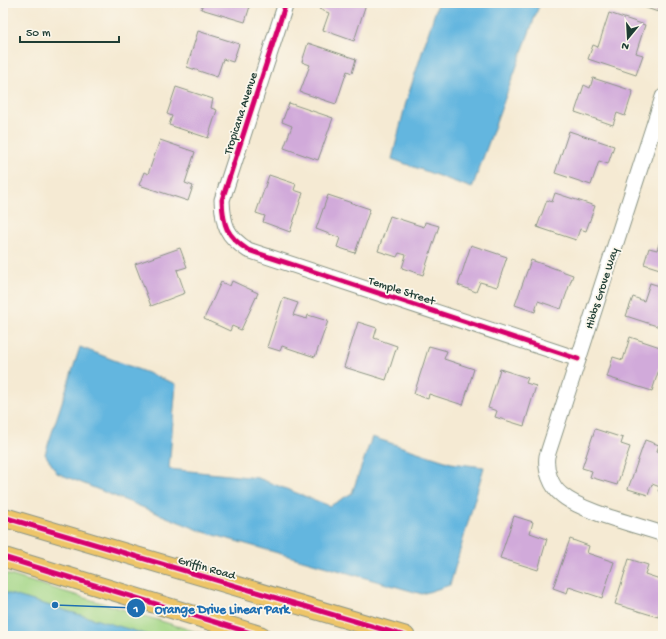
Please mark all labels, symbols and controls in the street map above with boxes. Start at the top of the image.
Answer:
scale bar [20,18,119,44]
north arrow [608,18,648,58]
text: 50 m [26,27,51,41]
text: N [620,39,631,52]
street label: Tropicana Avenue [222,70,262,157]
street label: Hibbs Grove Way [583,246,623,331]
street label: Temple Street [365,274,437,310]
street label: Griffin Road [176,554,238,584]
callout: Orange Drive Linear Park [126,596,297,621]
text: 1 [133,603,139,617]
text: Orange Drive Linear Park [155,603,291,618]

